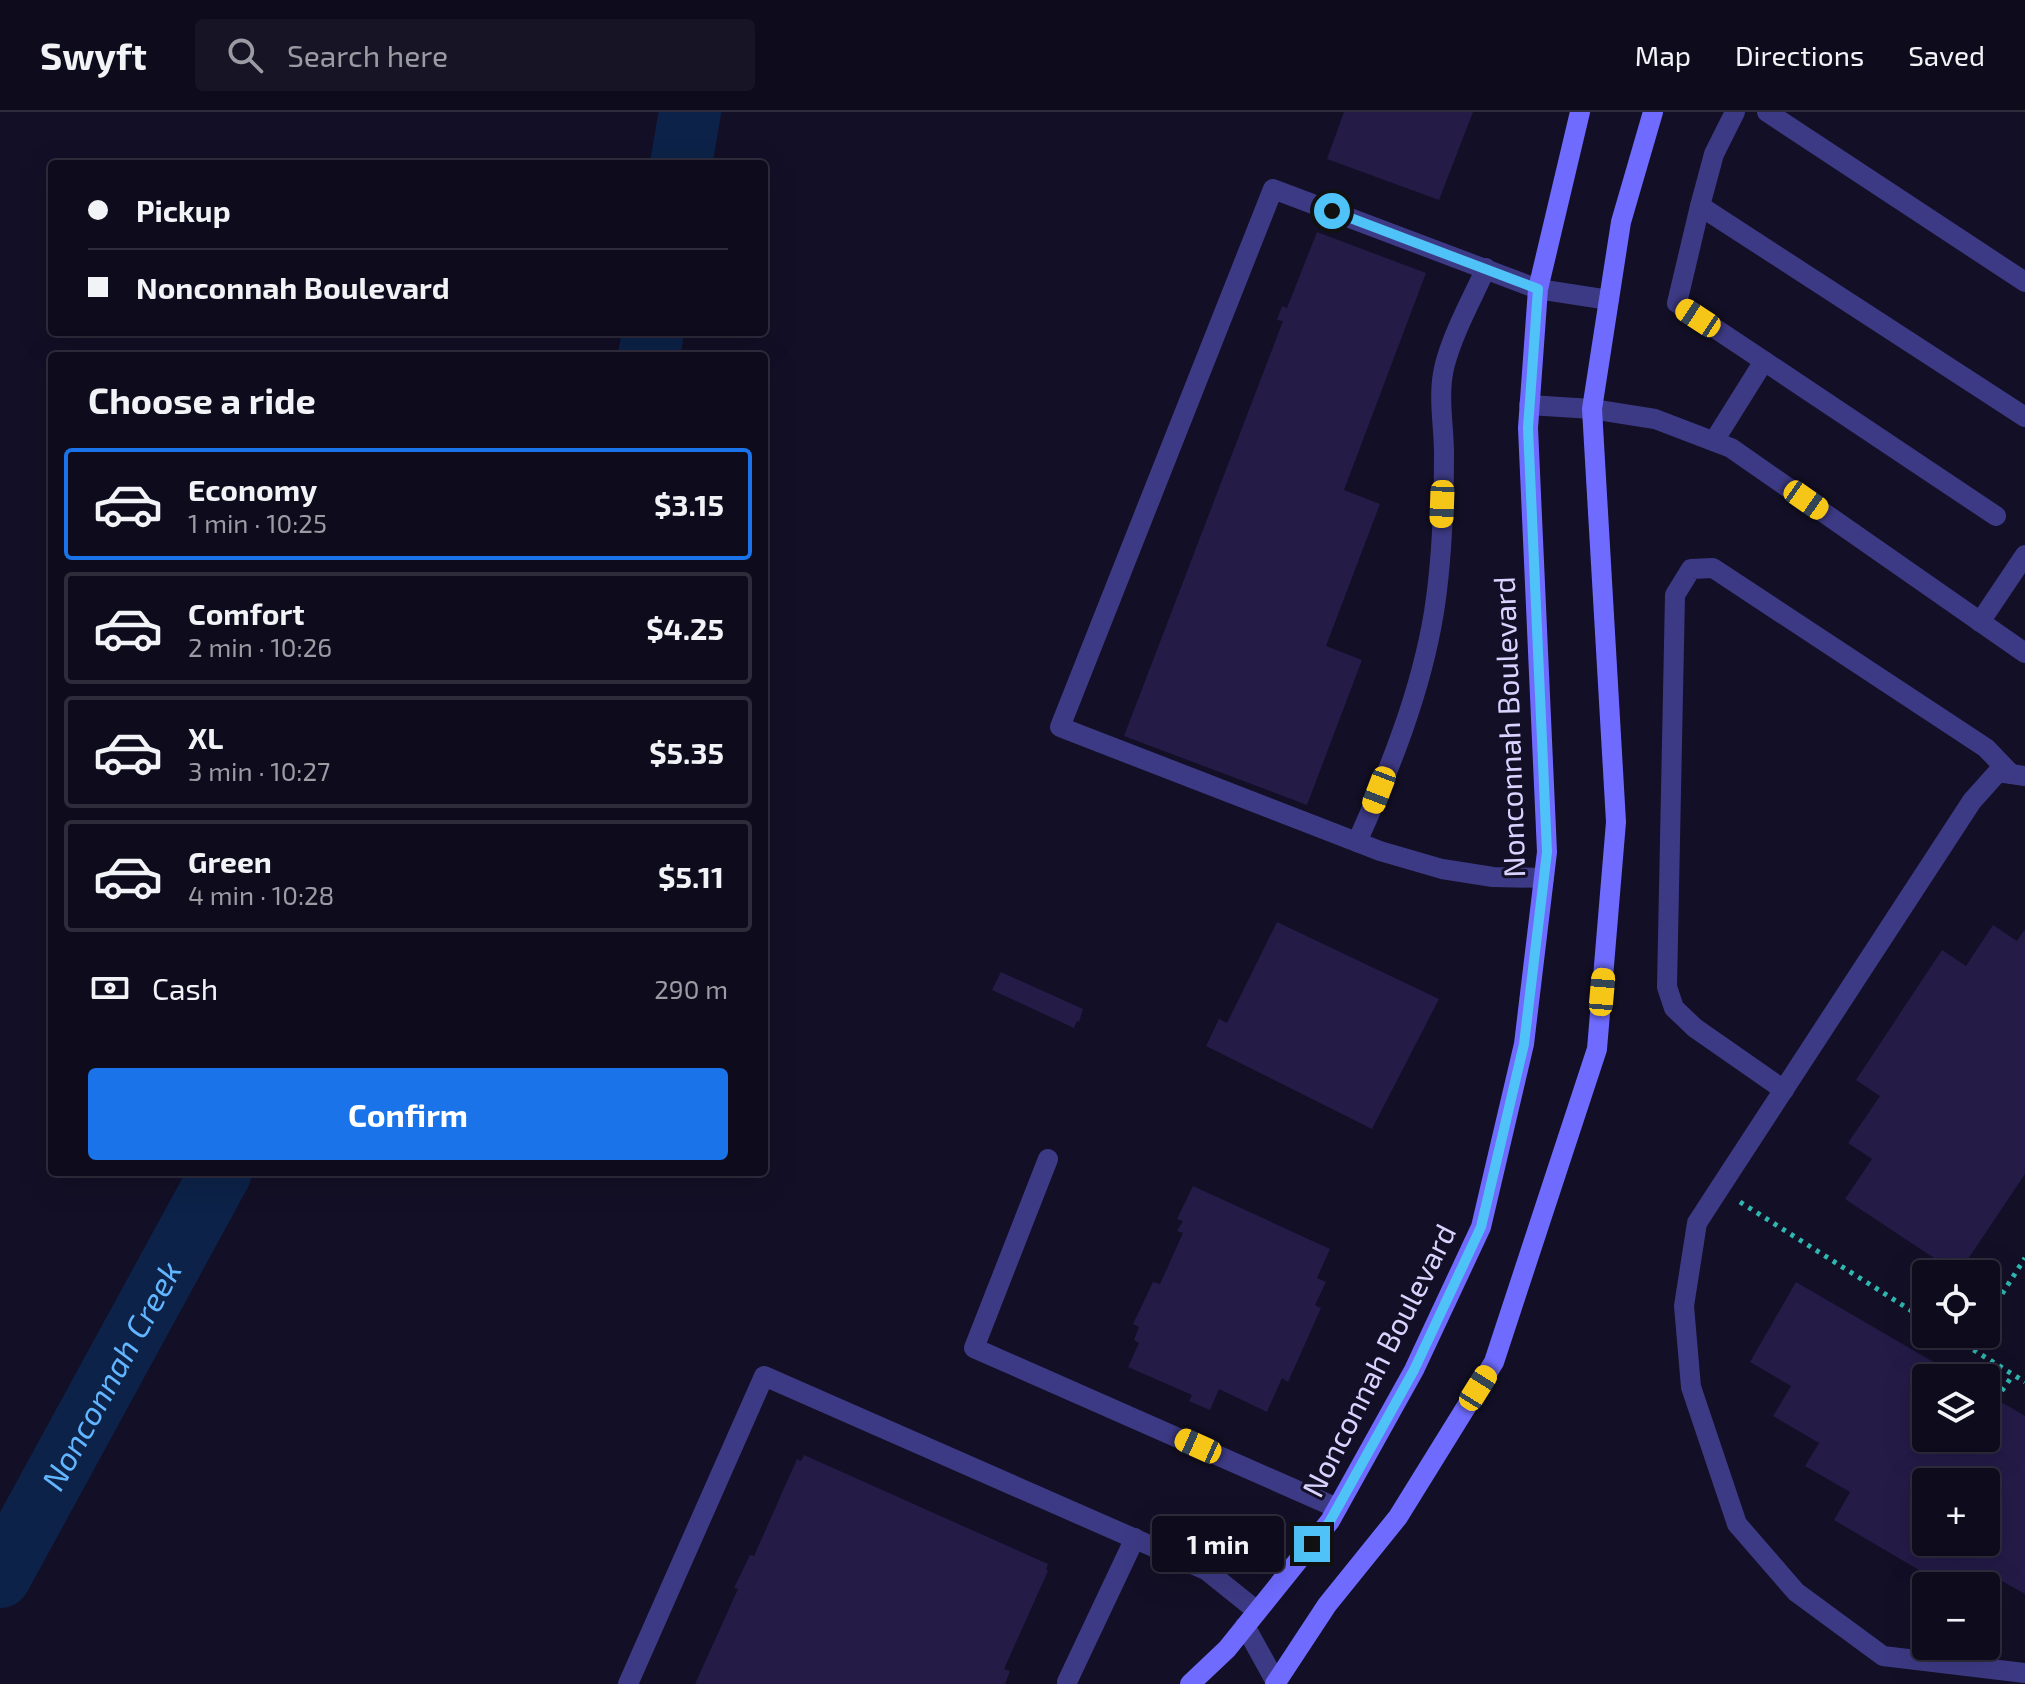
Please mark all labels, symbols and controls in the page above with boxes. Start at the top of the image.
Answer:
search box [195,19,755,91]
text: Swyft [40,32,147,78]
icon: search [223,33,267,77]
text: Search here [287,37,448,73]
text: Map [1635,38,1691,72]
text: Directions [1735,38,1864,72]
text: Saved [1908,38,1985,72]
text: Pickup [136,192,231,228]
route start [1314,193,1350,229]
text: Nonconnah Boulevard [136,269,450,305]
car [1671,295,1725,341]
text: Choose a ride [88,378,316,421]
icon: car [92,468,164,540]
text: Economy [188,471,317,507]
car [1779,476,1833,524]
car [1429,480,1455,528]
text: $3.15 [654,486,724,522]
text: 1 min · 10:25 [188,507,327,538]
street label: Nonconnah Boulevard [1485,576,1531,878]
icon: car [92,592,164,664]
text: Comfort [188,595,305,631]
text: $4.25 [646,610,724,646]
text: 2 min · 10:26 [188,631,332,662]
icon: car [92,716,164,788]
text: XL [188,719,223,755]
text: $5.35 [649,734,724,770]
text: 3 min · 10:27 [188,755,330,786]
car [1359,763,1399,817]
icon: car [92,840,164,912]
text: Green [188,843,272,879]
text: $5.11 [658,858,724,894]
text: 4 min · 10:28 [188,879,334,910]
icon: cash [88,966,132,1010]
car [1588,967,1616,1017]
text: Cash [152,970,218,1006]
text: 290 m [654,973,728,1004]
button: Confirm [88,1068,728,1160]
street label: Nonconnah Boulevard [1294,1218,1462,1502]
water label: Nonconnah Creek [32,1254,188,1496]
map controls [1912,1260,2000,1660]
button: locate [1912,1260,2000,1348]
car [1455,1361,1501,1415]
button: layers [1912,1364,2000,1452]
car [1171,1425,1225,1467]
button: + [1912,1468,2000,1556]
callout: 1 min [1152,1516,1284,1572]
route end [1294,1526,1330,1562]
text: 1 min [1187,1528,1249,1559]
button: − [1912,1572,2000,1660]

